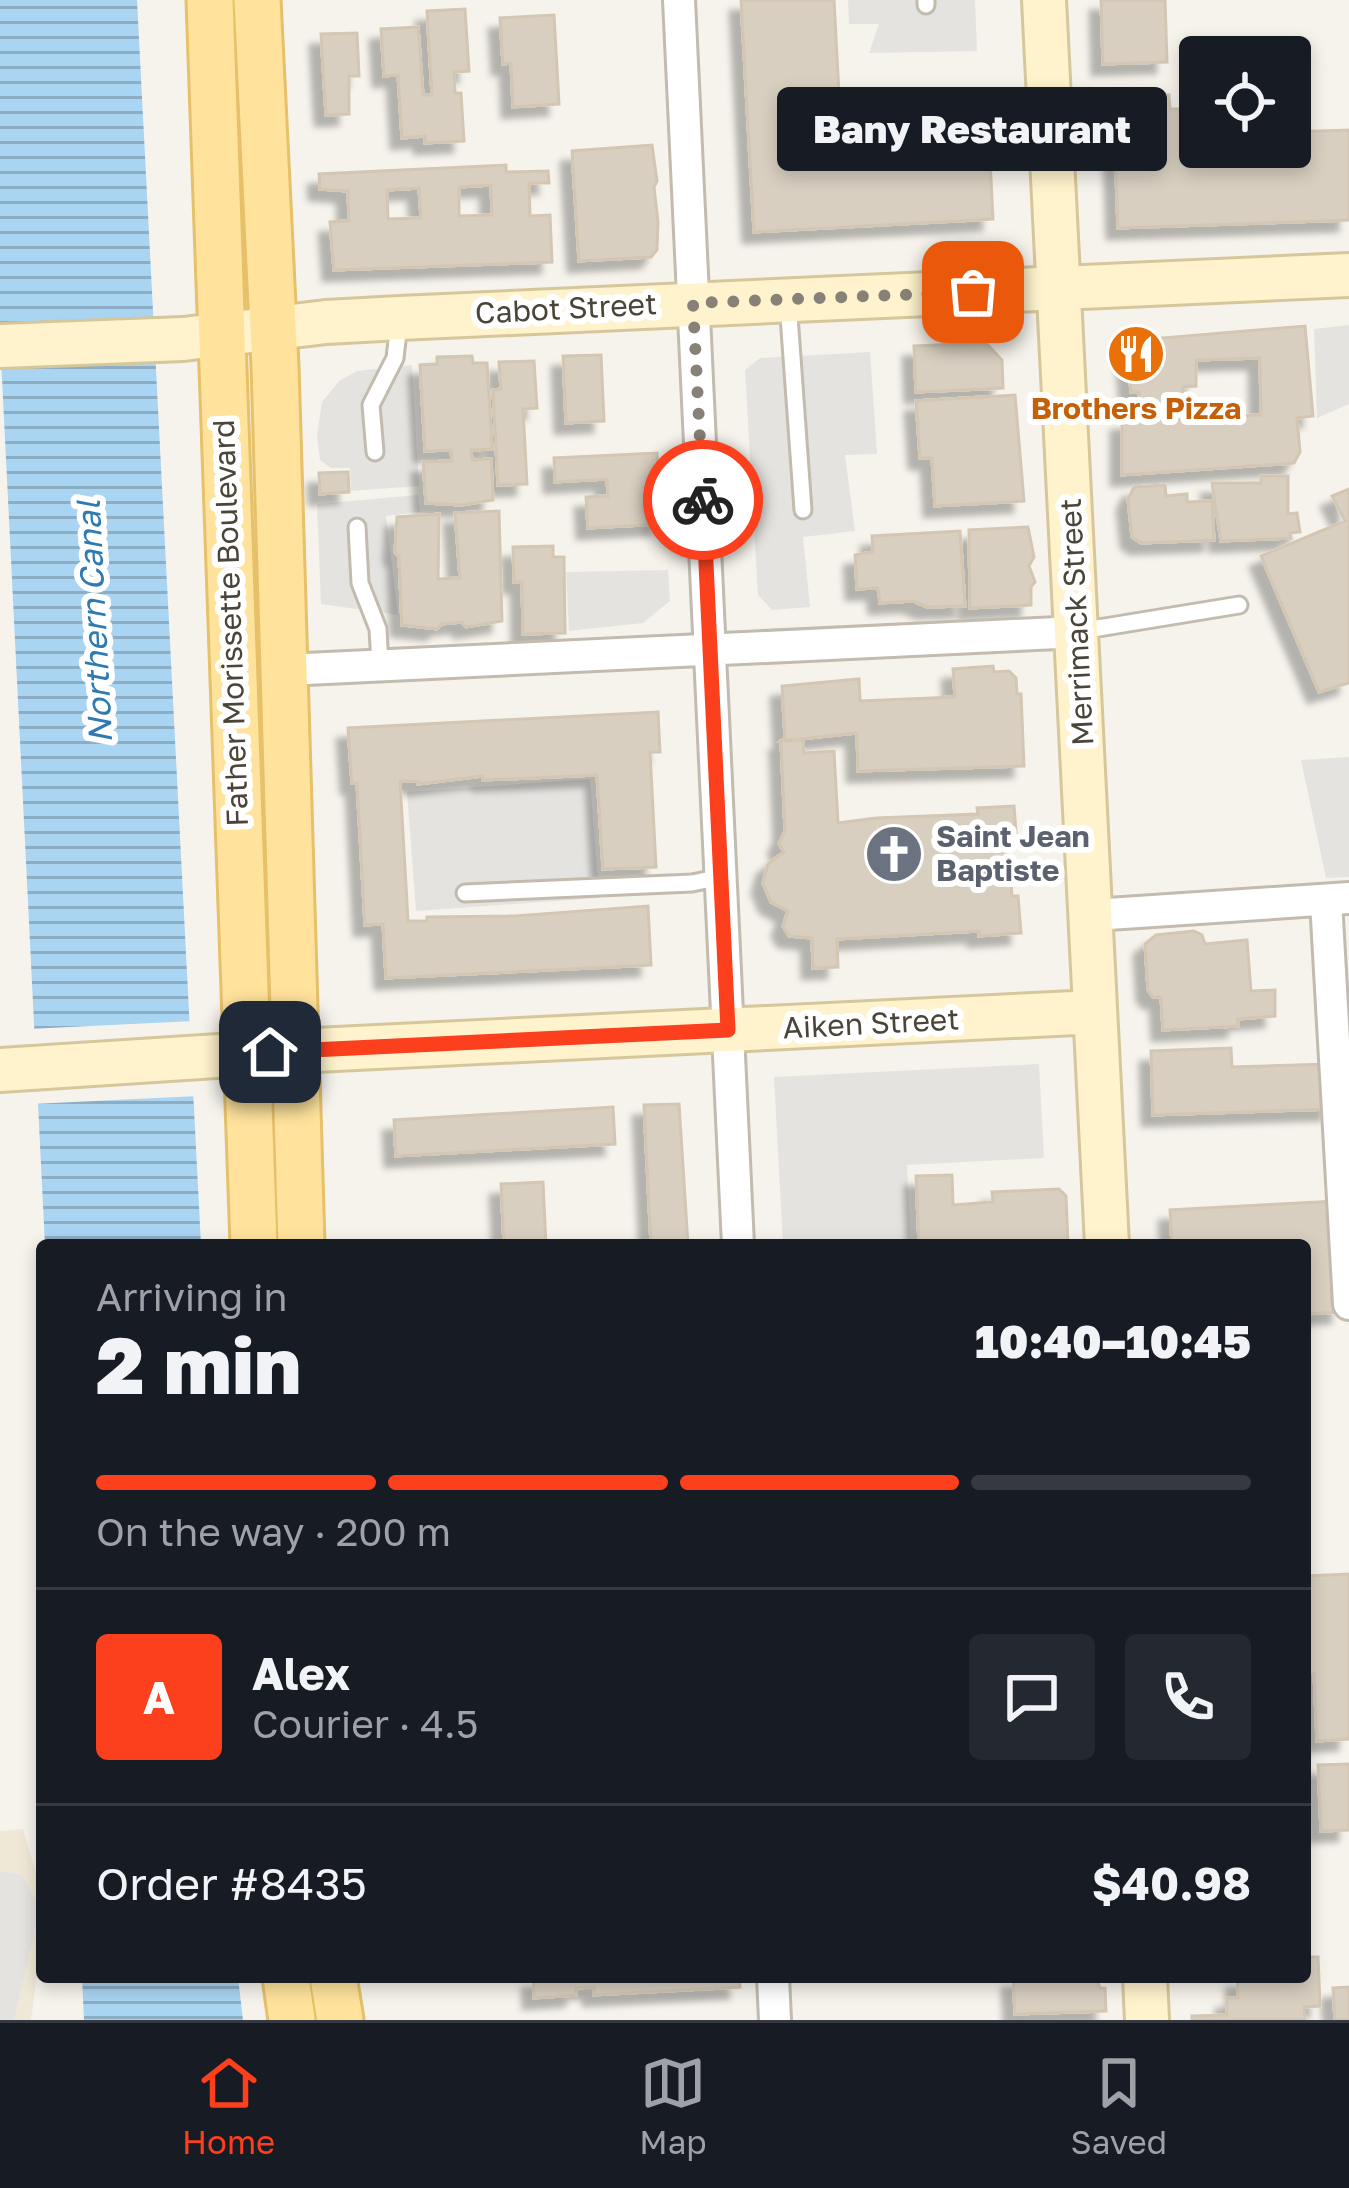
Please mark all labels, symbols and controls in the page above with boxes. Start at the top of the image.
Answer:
map controls [1179,36,1311,168]
button: locate [1179,36,1311,168]
callout: Bany Restaurant [778,88,1168,172]
text: Bany Restaurant [813,105,1131,152]
pin [922,241,1024,343]
icon: bag [940,259,1006,325]
street label: Cabot Street [474,285,658,331]
restaurant icon: Brothers Pizza [1105,323,1167,385]
place label: Brothers Pizza [1031,390,1241,426]
street label: Father Morissette Boulevard [205,419,255,827]
courier [643,440,763,560]
icon: bike [670,467,736,533]
street label: Merrimack Street [1052,497,1100,747]
water label: Northern Canal [68,498,119,744]
place label: Saint Jean Baptiste [936,818,1090,888]
church icon: Saint Jean Baptiste [863,823,925,885]
street label: Aiken Street [782,1000,960,1046]
pin [219,1001,321,1103]
icon: home [237,1019,303,1085]
text: Arriving in [96,1273,287,1320]
text: 10:40–10:45 [975,1314,1251,1368]
text: 2 min [96,1318,301,1411]
text: On the way · 200 m [96,1508,451,1555]
button: chat [969,1634,1095,1760]
button: phone [1125,1634,1251,1760]
text: Alex [252,1646,350,1700]
text: A [143,1670,175,1724]
text: Courier · 4.5 [252,1700,478,1747]
text: Order #8435 [96,1856,367,1910]
text: $40.98 [1092,1856,1251,1910]
tab: Home [182,2050,275,2161]
tab: Map [639,2050,707,2161]
tab: Saved [1071,2050,1167,2161]

